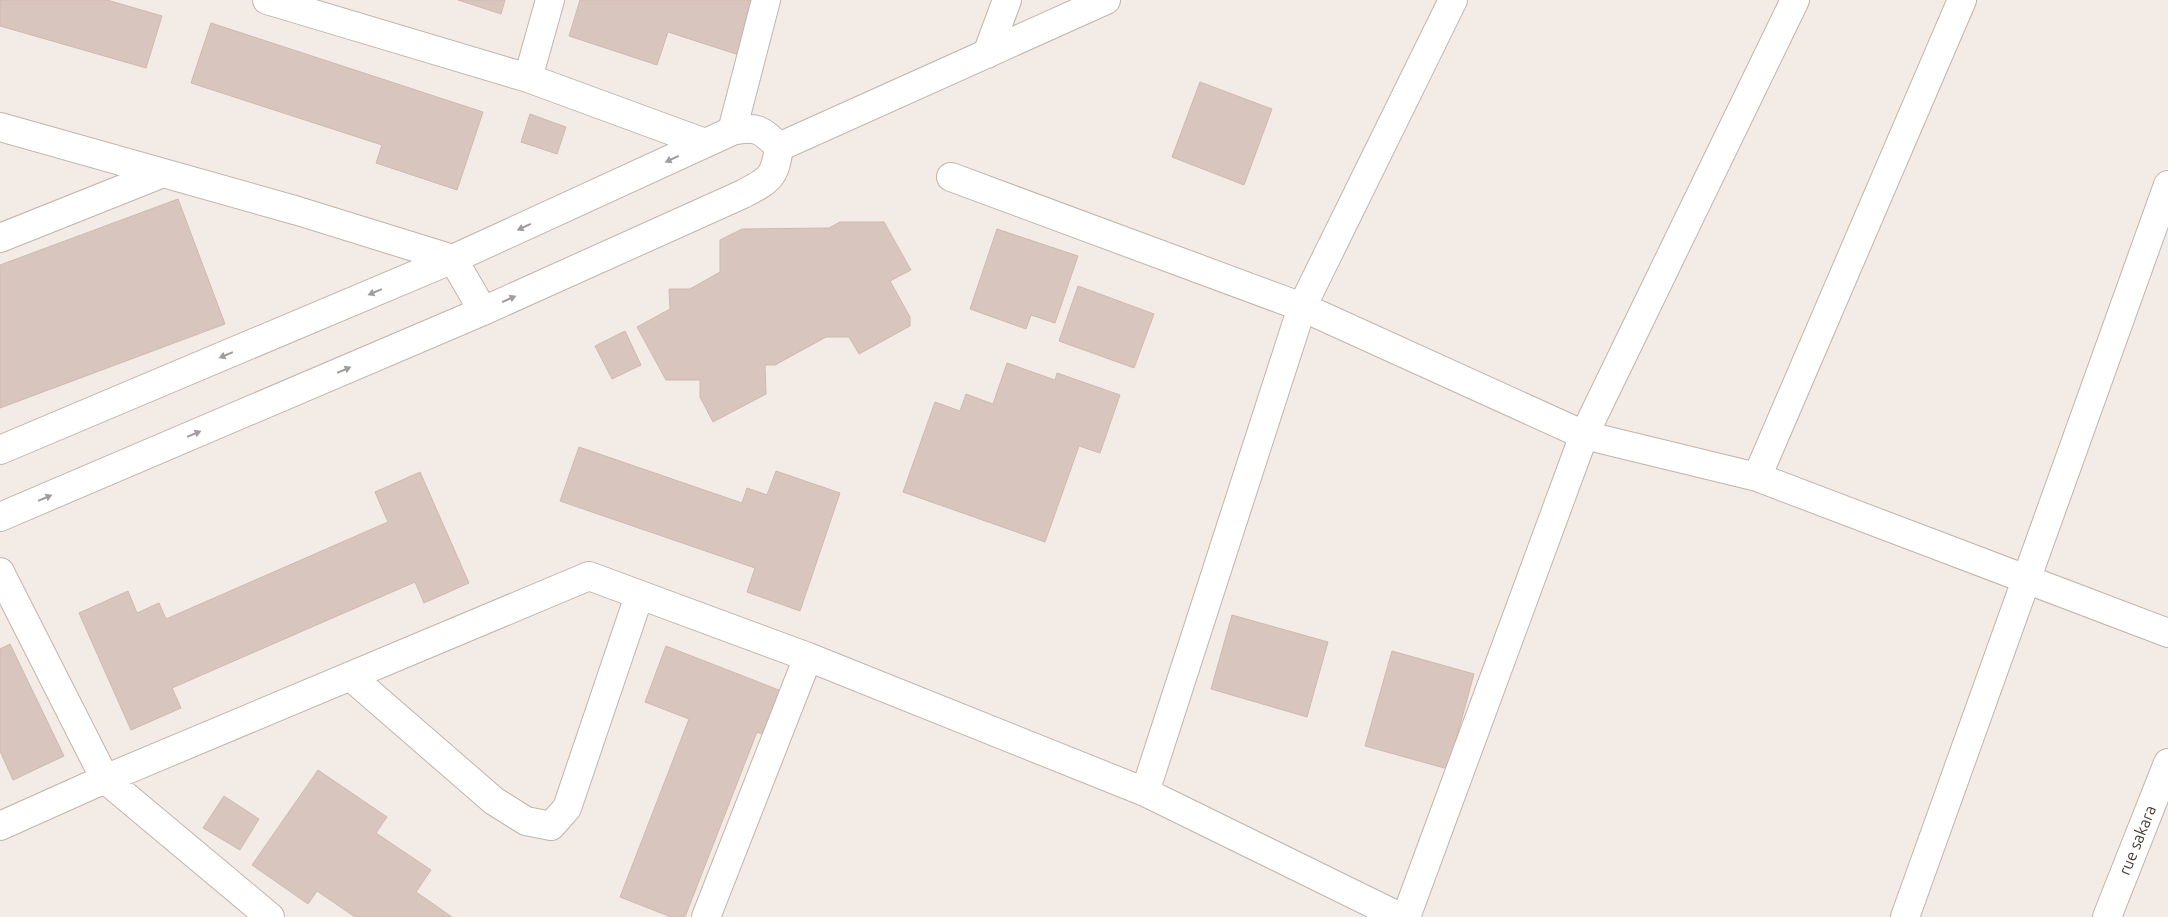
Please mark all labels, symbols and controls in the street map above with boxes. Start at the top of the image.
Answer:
one-way arrow [665,155,679,163]
one-way arrow [517,223,531,231]
one-way arrow [368,289,382,297]
one-way arrow [502,294,516,302]
one-way arrow [219,352,233,360]
one-way arrow [337,366,351,374]
one-way arrow [187,430,201,438]
one-way arrow [38,494,53,502]
street label: rue sakara [2115,803,2159,877]

